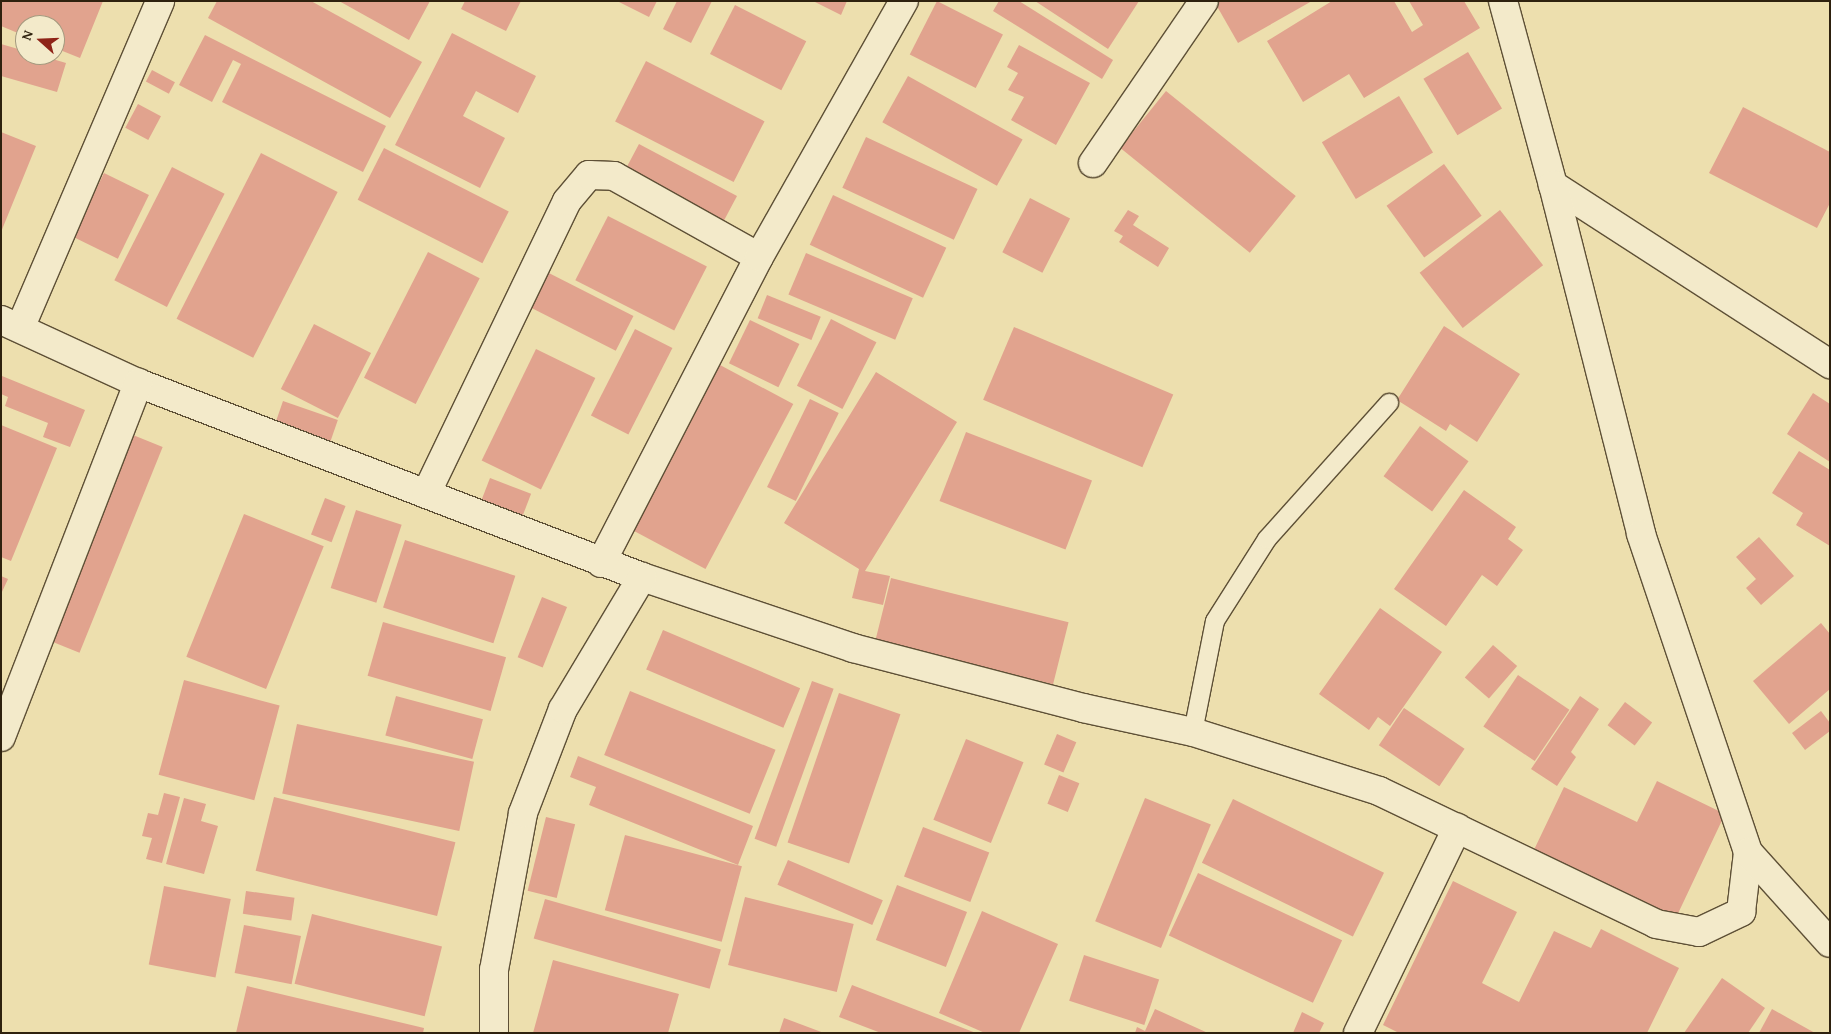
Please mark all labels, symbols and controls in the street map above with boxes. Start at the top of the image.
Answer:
north arrow [15,15,65,65]
text: N [16,27,38,43]

